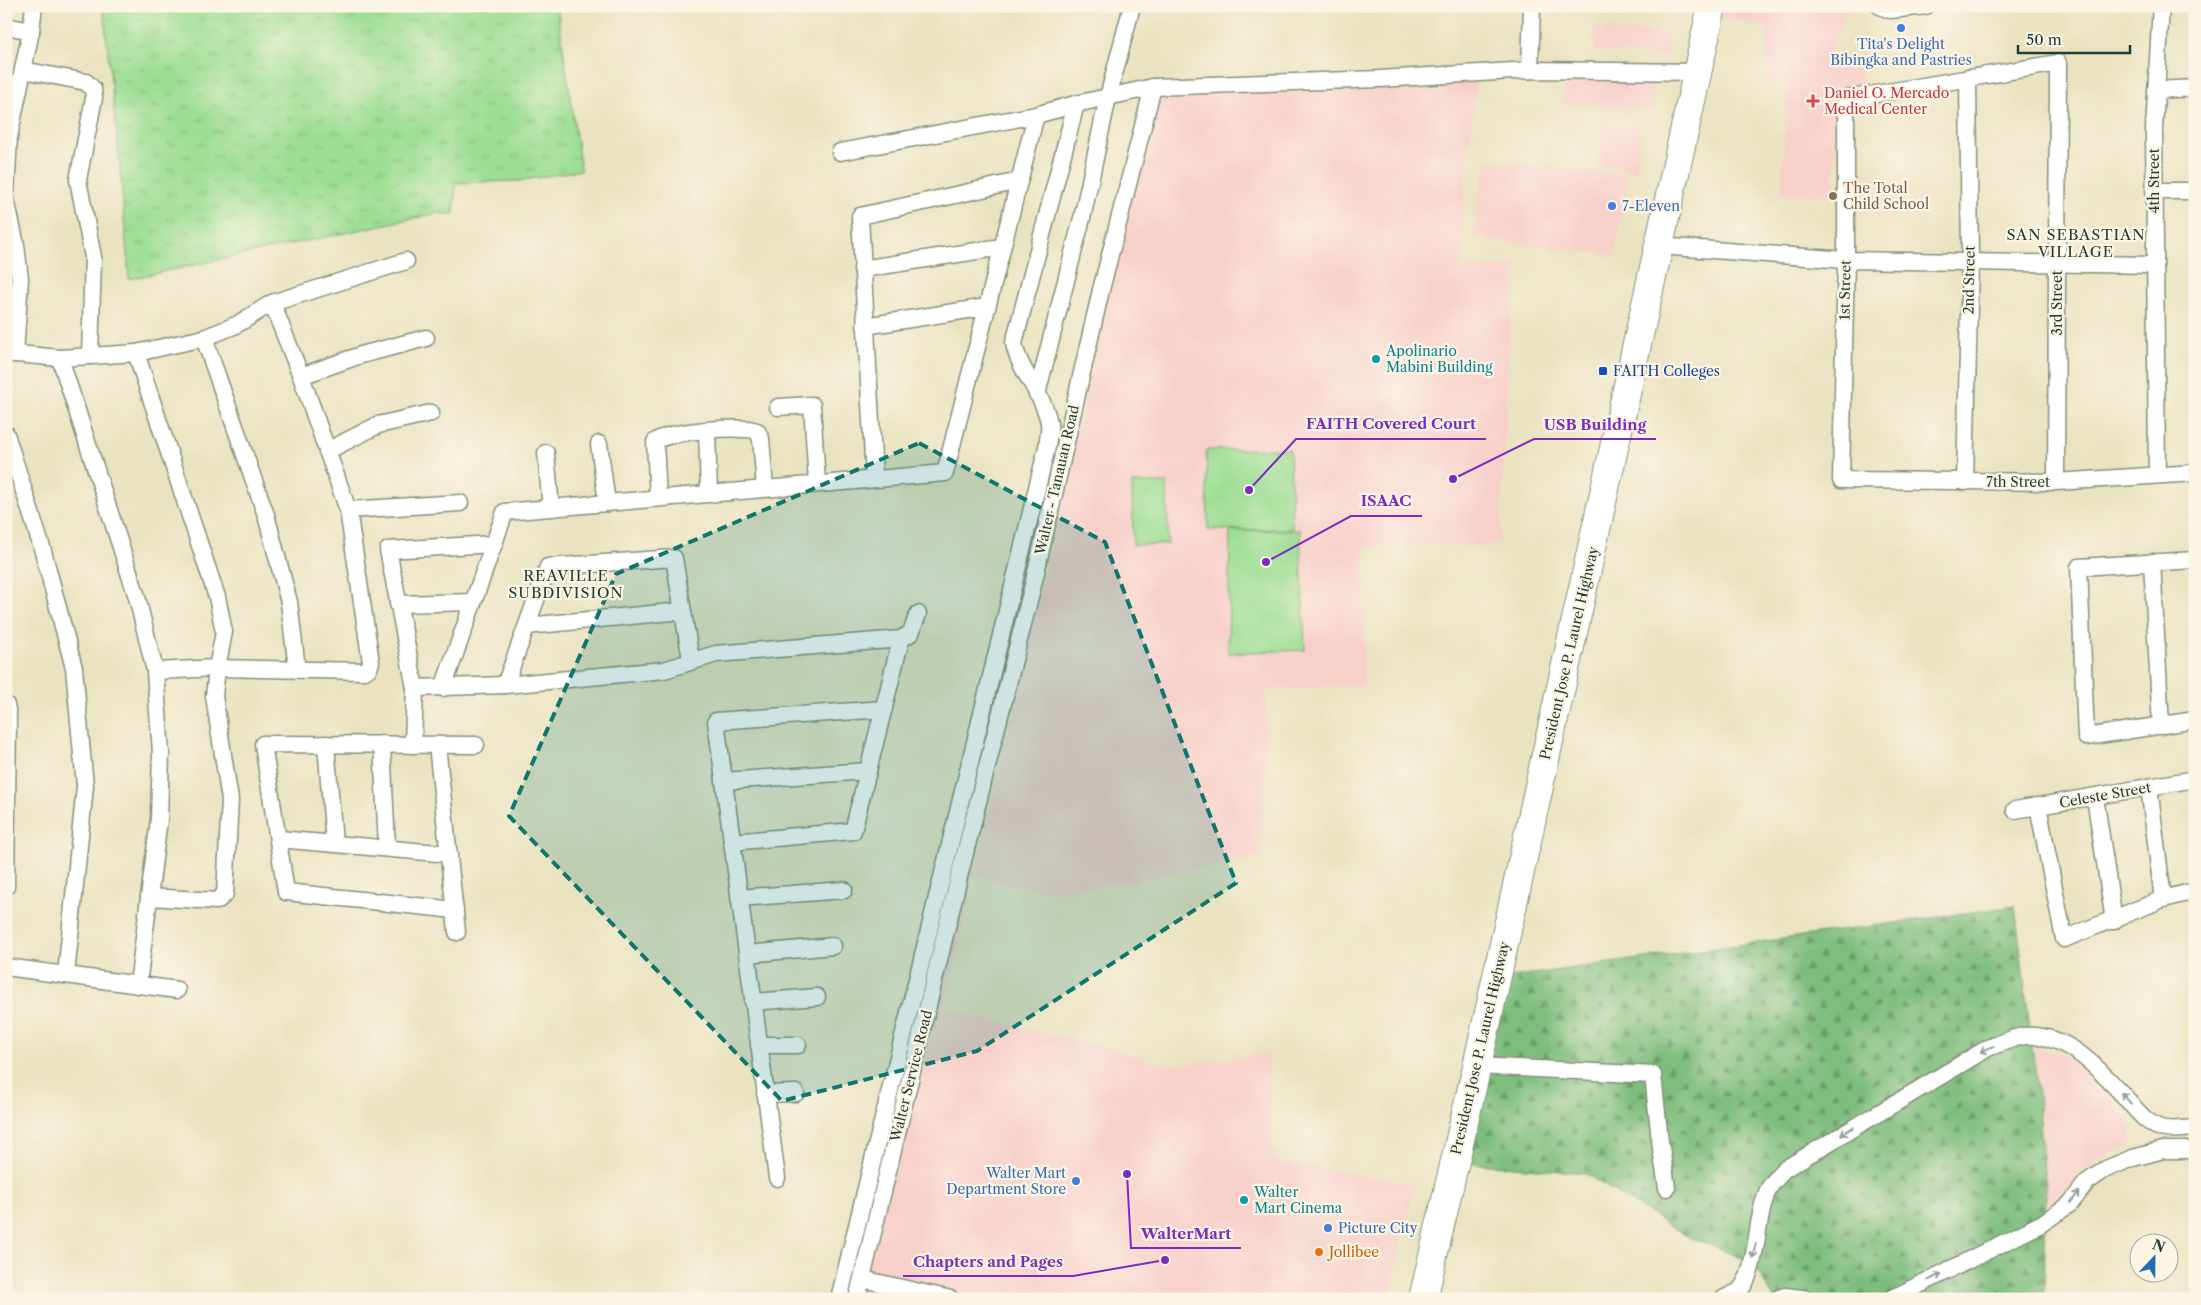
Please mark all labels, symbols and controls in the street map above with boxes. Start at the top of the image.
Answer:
marker: Tita's Delight Bibingka and Pastries [1895,22,1907,34]
scale bar [2018,22,2131,54]
text: 50 m [2026,30,2062,49]
place label: Tita's Delight Bibingka and Pastries [1830,35,1972,69]
place label: Daniel O. Mercado Medical Center [1824,84,1949,118]
marker: Daniel O. Mercado Medical Center [1806,94,1820,108]
street label: 4th Street [2145,148,2163,214]
place label: The Total Child School [1843,179,1929,213]
marker: The Total Child School [1827,190,1839,202]
place label: 7-Eleven [1622,197,1680,215]
marker: 7-Eleven [1606,200,1618,212]
district label: SAN SEBASTIAN VILLAGE [2006,225,2146,261]
street label: 2nd Street [1959,245,1979,315]
street label: 1st Street [1835,260,1855,320]
street label: 3rd Street [2048,270,2066,336]
place label: Apolinario Mabini Building [1385,342,1493,376]
marker: Apolinario Mabini Building [1370,353,1382,365]
place label: FAITH Colleges [1613,362,1720,380]
marker: FAITH Colleges [1597,365,1609,377]
street label: Walter - Tanauan Road [1031,403,1083,558]
callout: FAITH Covered Court [1296,409,1486,439]
callout: USB Building [1534,409,1656,439]
text: FAITH Covered Court [1306,414,1476,433]
text: USB Building [1544,415,1647,434]
street label: 7th Street [1986,473,2050,491]
callout: ISAAC [1351,486,1422,516]
text: ISAAC [1361,491,1411,510]
street label: President Jose P. Laurel Highway [1536,544,1602,761]
district label: REAVILLE SUBDIVISION [508,566,624,602]
street label: Celeste Street [2058,778,2152,812]
street label: President Jose P. Laurel Highway [1447,939,1513,1156]
street label: Walter Service Road [886,1008,936,1145]
one-way arrow [1980,1045,1995,1054]
one-way arrow [2120,1092,2131,1105]
one-way arrow [1841,1127,1855,1137]
place label: Walter Mart Department Store [946,1164,1066,1198]
marker: Walter Mart Department Store [1070,1175,1082,1187]
place label: Walter Mart Cinema [1253,1183,1343,1217]
one-way arrow [2069,1191,2080,1204]
marker: Walter Mart Cinema [1238,1194,1250,1206]
callout: WalterMart [1131,1218,1241,1248]
place label: Picture City [1338,1219,1418,1237]
marker: Picture City [1322,1222,1334,1234]
text: WalterMart [1140,1224,1231,1243]
north arrow [2128,1232,2178,1282]
text: N [2150,1235,2168,1257]
one-way arrow [1749,1242,1758,1258]
place label: Jollibee [1327,1243,1379,1261]
callout: Chapters and Pages [903,1246,1073,1276]
marker: Jollibee [1313,1246,1325,1258]
text: Chapters and Pages [913,1252,1063,1271]
one-way arrow [1927,1272,1942,1282]

